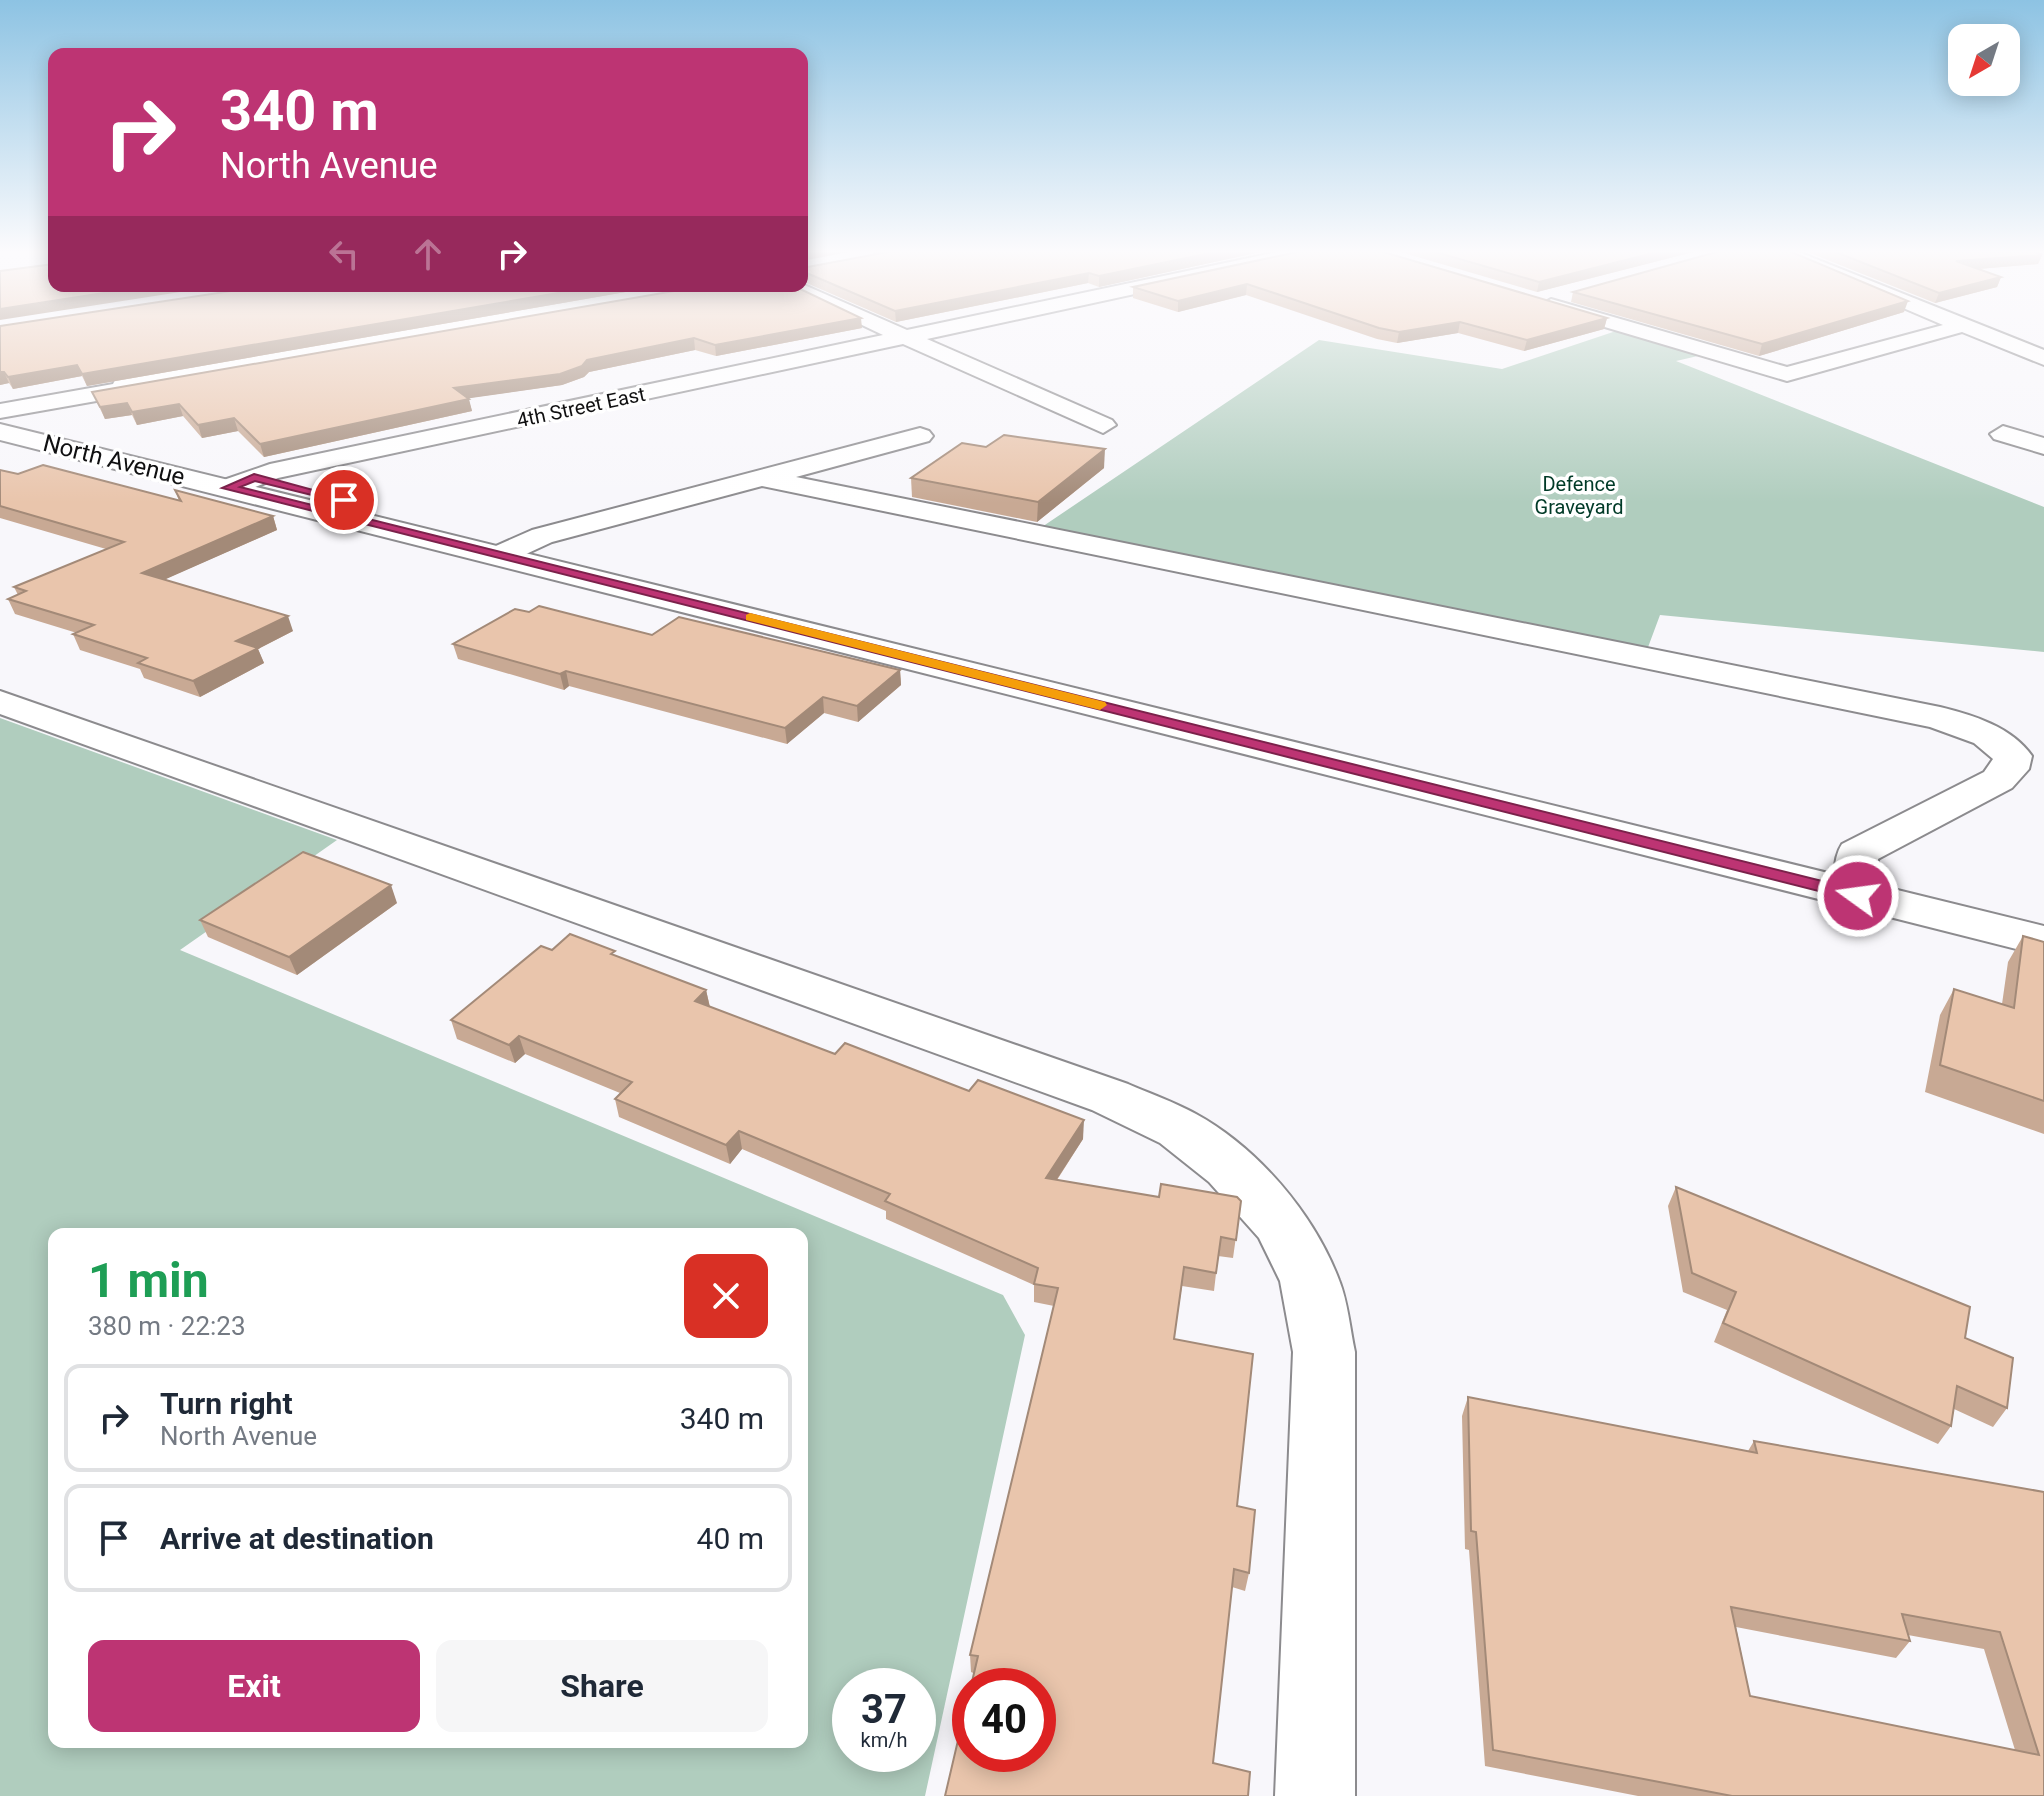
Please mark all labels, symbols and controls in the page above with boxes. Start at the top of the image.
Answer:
north arrow [1948,24,2020,96]
map controls [1948,24,2020,96]
text: 340 m [220,78,379,144]
icon: right [88,80,192,184]
text: North Avenue [220,145,438,187]
icon: left [322,232,366,276]
icon: ahead [406,232,450,276]
icon: right [490,232,534,276]
street label: 4th Street East [515,382,647,432]
street label: North Avenue [40,429,188,491]
pin [310,466,378,534]
park label: Defence Graveyard [1535,472,1623,519]
icon: arrive [322,478,366,522]
position arrow [1816,854,1900,938]
text: 1 min [88,1252,209,1309]
button: close [684,1254,768,1338]
text: 380 m · 22:23 [88,1311,246,1341]
text: Turn right [160,1386,293,1421]
icon: right [92,1396,136,1440]
text: 340 m [680,1401,764,1436]
text: North Avenue [160,1421,317,1451]
icon: arrive [92,1516,136,1560]
text: Arrive at destination [160,1521,434,1556]
text: 40 m [697,1521,764,1556]
button: Exit [88,1640,420,1732]
button: Share [436,1640,768,1732]
speed limit sign: 40 [952,1668,1056,1772]
text: 37 [861,1686,907,1733]
text: km/h [861,1728,907,1752]

